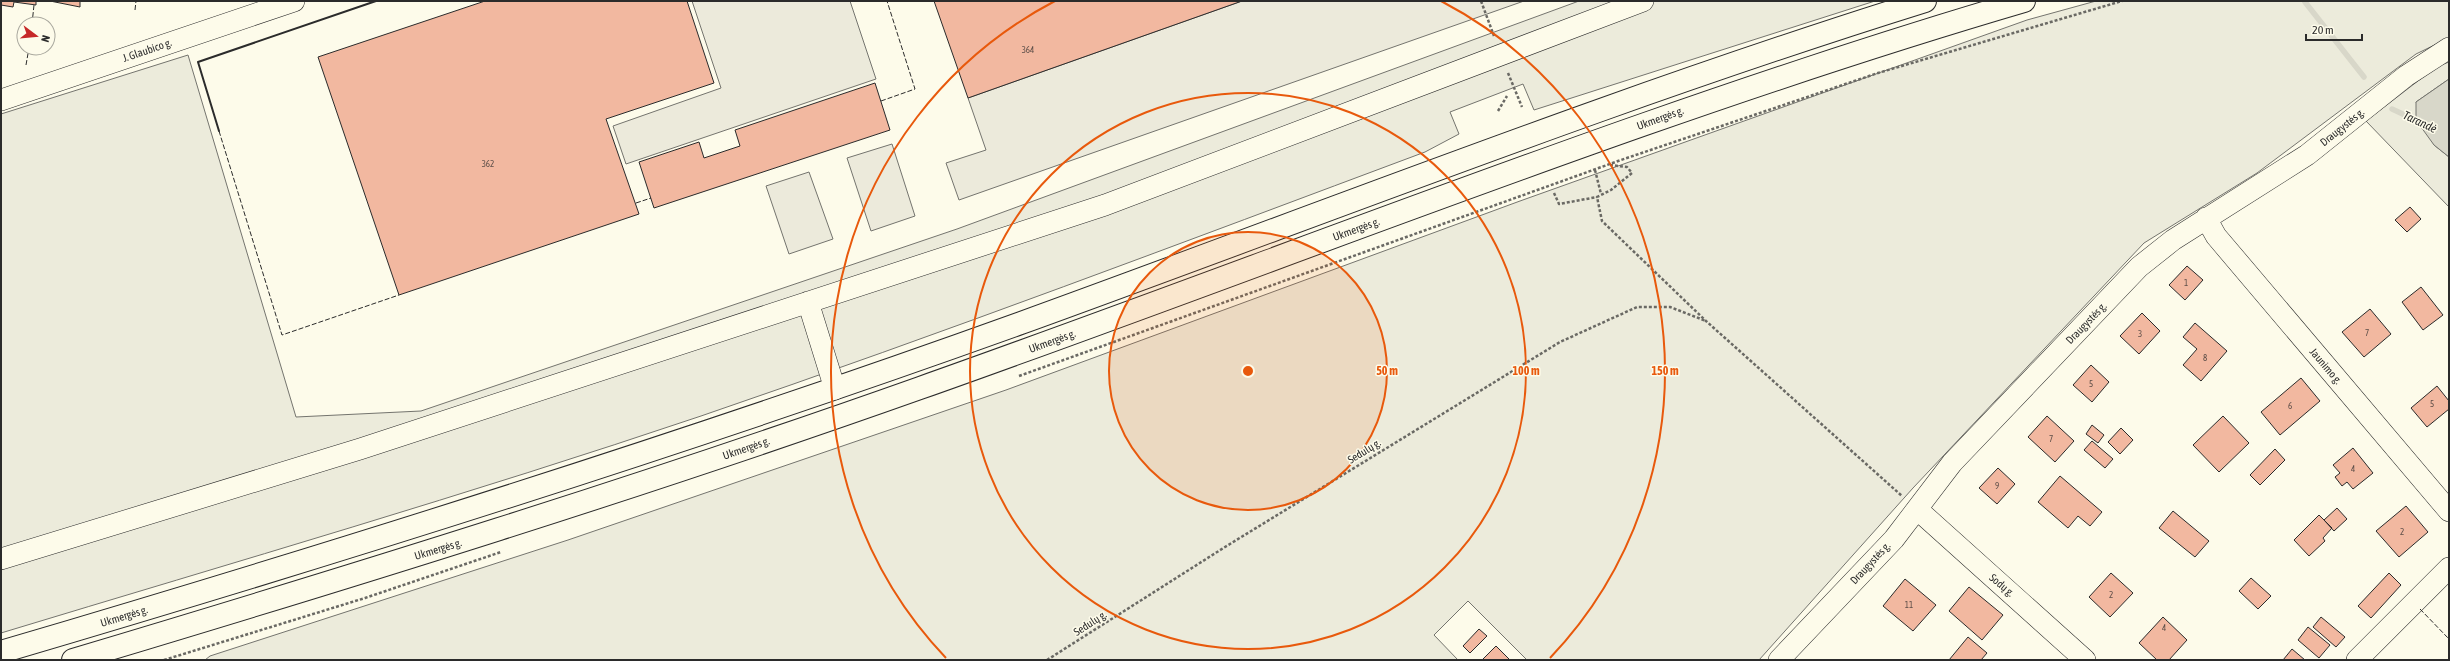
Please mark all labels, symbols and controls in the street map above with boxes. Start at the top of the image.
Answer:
north arrow [16,16,56,56]
scale bar [2306,16,2362,42]
text: 20 m [2312,23,2334,37]
text: N [39,34,52,44]
street label: J. Glaubico g. [121,36,173,64]
house number: 364 [1022,45,1034,55]
street label: Ukmergės g. [1635,104,1685,132]
street label: Draugystės g. [2318,106,2366,148]
water label: Tarandė [2401,108,2440,136]
house number: 362 [482,159,494,169]
street label: Ukmergės g. [1331,215,1381,243]
house number: 1 [2184,278,2188,288]
street label: Draugystės g. [2063,300,2109,346]
street label: Ukmergės g. [1027,327,1077,355]
house number: 7 [2365,328,2369,338]
house number: 3 [2138,329,2142,339]
street label: Jaunimo g. [2308,346,2344,386]
house number: 8 [2203,353,2207,363]
centre of rings [1241,364,1255,378]
text: 50 m [1376,364,1398,378]
text: 100 m [1512,364,1540,378]
text: 150 m [1651,364,1679,378]
house number: 5 [2089,379,2093,389]
house number: 5 [2430,399,2434,409]
house number: 6 [2288,401,2292,411]
street label: Ukmergės g. [721,434,771,462]
house number: 7 [2049,434,2053,444]
street label: Sedulų g. [1345,436,1383,466]
house number: 4 [2351,464,2355,474]
house number: 9 [1995,481,1999,491]
house number: 2 [2400,527,2404,537]
street label: Ukmergės g. [413,536,463,562]
street label: Draugystės g. [1848,540,1892,586]
street label: Sodų g. [1987,571,2017,599]
house number: 2 [2109,590,2113,600]
house number: 11 [1905,600,1913,610]
street label: Ukmergės g. [99,603,149,629]
street label: Sedulų g. [1071,608,1109,638]
house number: 4 [2162,623,2166,633]

